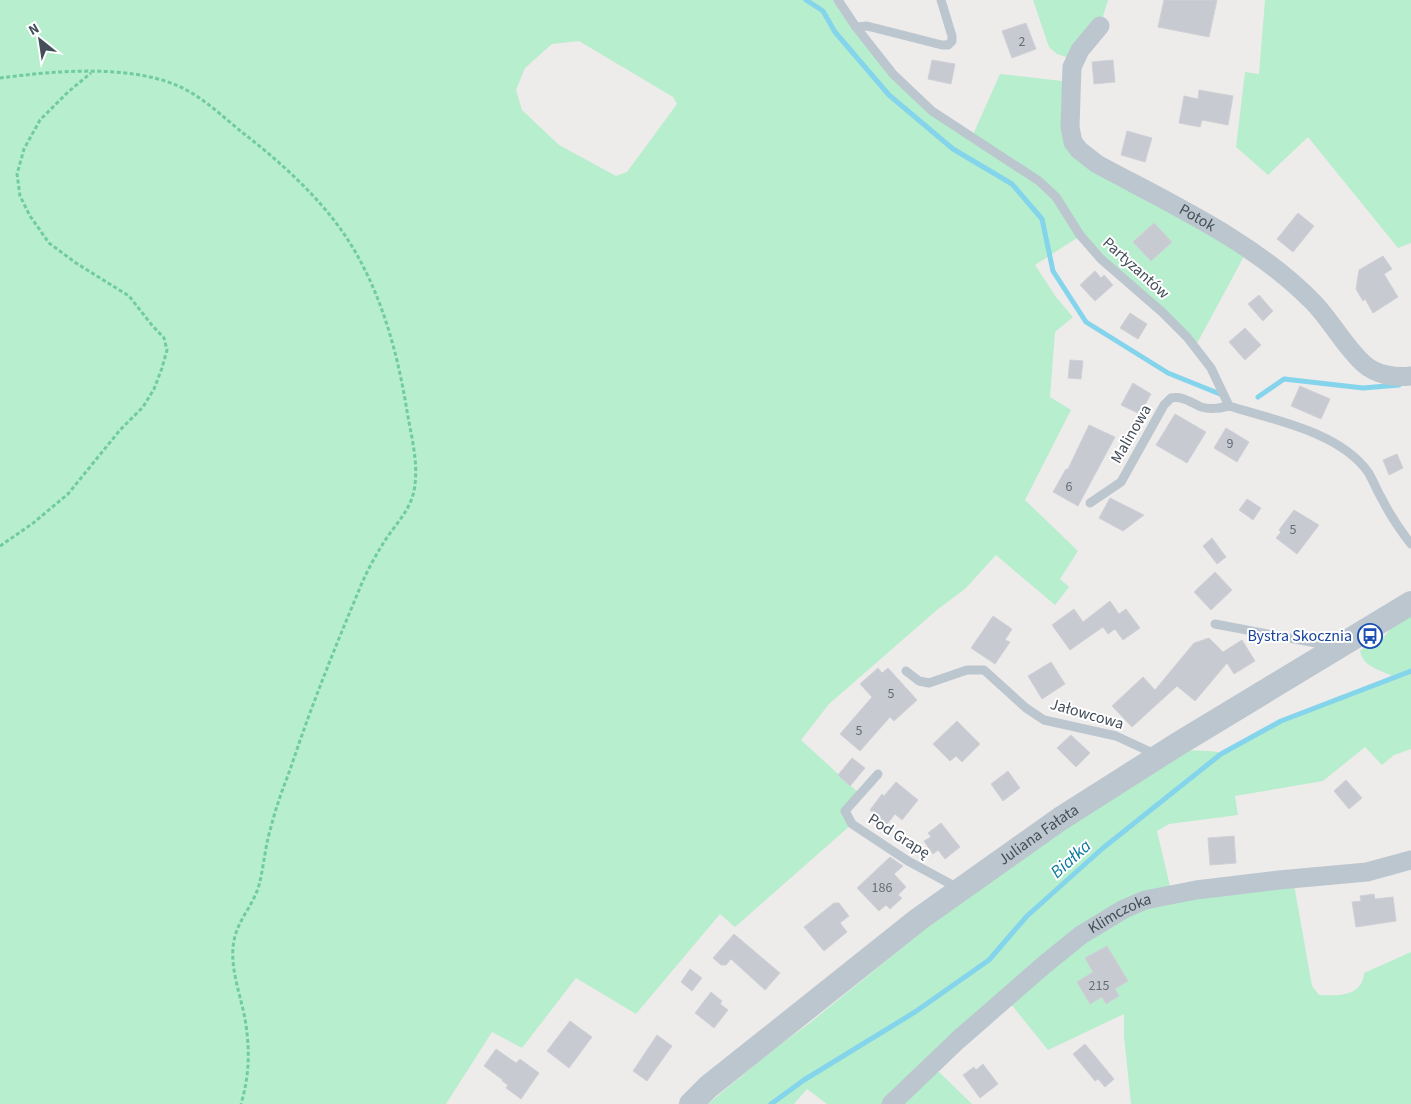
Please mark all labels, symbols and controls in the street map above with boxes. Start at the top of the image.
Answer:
north arrow [15,15,65,65]
text: N [25,19,43,41]
house number: 2 [1019,32,1026,52]
street label: Potok [1175,199,1220,237]
street label: Partyzantów [1098,232,1175,304]
street label: Malinowa [1105,401,1157,467]
house number: 9 [1227,434,1234,454]
house number: 6 [1066,477,1073,497]
house number: 5 [1290,520,1297,540]
bus stop icon: Bystra Skocznia [1357,623,1383,649]
place label: Bystra Skocznia [1247,625,1352,647]
house number: 5 [888,684,895,704]
street label: Jałowcowa [1048,693,1126,735]
house number: 5 [856,721,863,741]
street label: Juliana Fałata [994,799,1083,871]
street label: Pod Grapę [864,808,934,864]
water label: Białka [1045,834,1097,884]
house number: 186 [872,878,892,898]
street label: Klimczoka [1084,888,1153,939]
house number: 215 [1089,976,1109,996]

